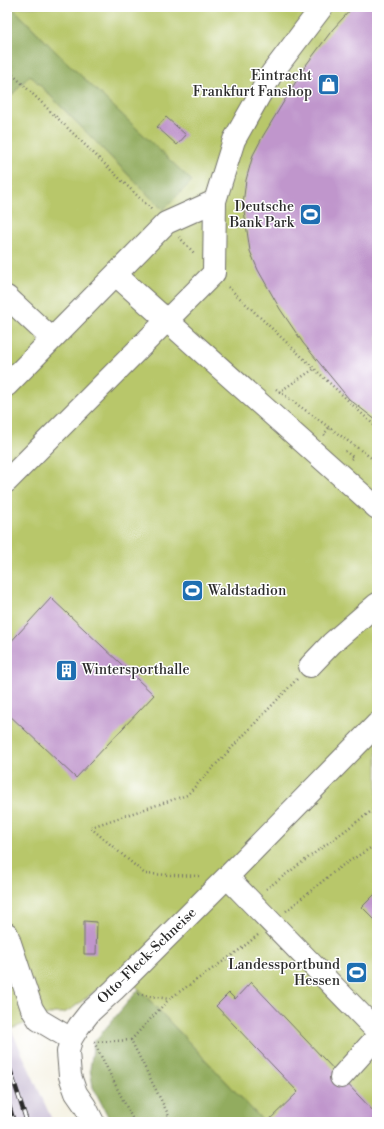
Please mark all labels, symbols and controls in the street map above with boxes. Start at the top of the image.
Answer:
place label: Eintracht Frankfurt Fanshop [193,67,312,101]
shop icon: Eintracht Frankfurt Fanshop [315,71,341,97]
place label: Deutsche Bank Park [228,198,295,232]
sports icon: Deutsche Bank Park [297,202,323,228]
sports icon: Waldstadion [179,578,205,604]
place label: Waldstadion [207,582,287,600]
building icon: Wintersporthalle [54,657,80,683]
place label: Wintersporthalle [81,661,190,679]
street label: Otto-Fleck-Schneise [94,904,200,1008]
place label: Landessportbund Hessen [228,956,341,990]
sports icon: Landessportbund Hessen [343,960,369,986]

